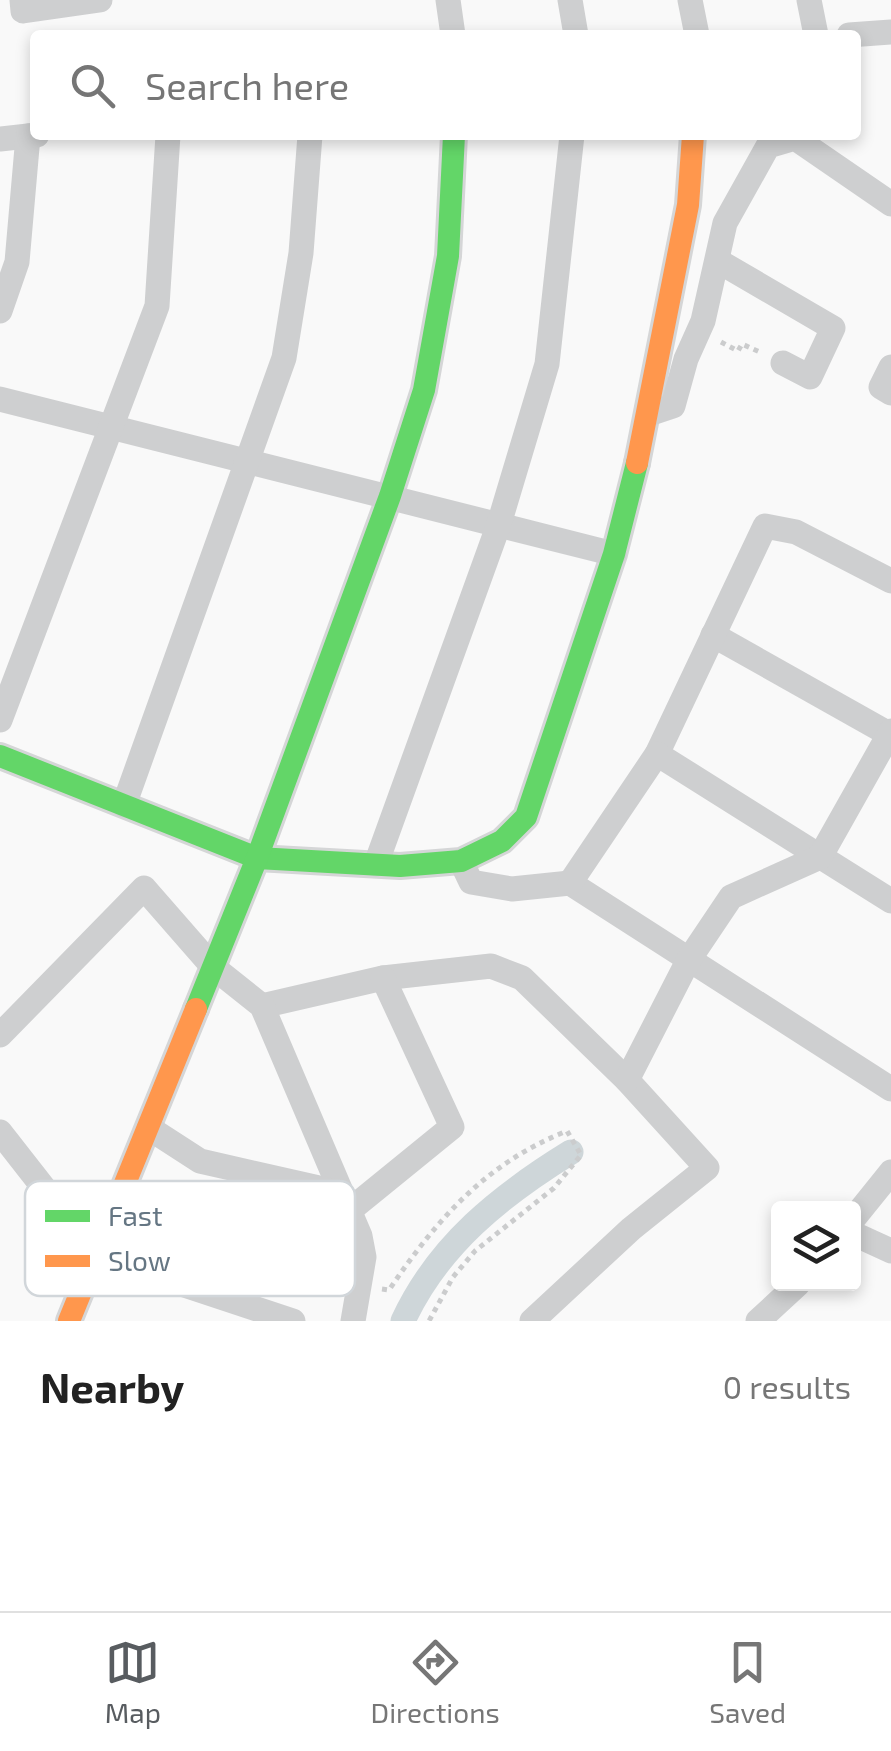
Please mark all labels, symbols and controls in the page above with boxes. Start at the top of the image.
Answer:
search box [30,30,861,140]
icon: search [65,58,120,113]
text: Search here [145,62,349,108]
legend [25,1181,355,1296]
text: Fast [108,1198,163,1232]
map controls [771,1201,861,1291]
button: layers [771,1201,861,1291]
text: Slow [108,1243,171,1277]
text: Nearby [40,1361,184,1411]
text: 0 results [723,1367,851,1405]
tab: Map [105,1635,161,1729]
tab: Directions [371,1635,500,1729]
tab: Saved [709,1635,786,1729]

